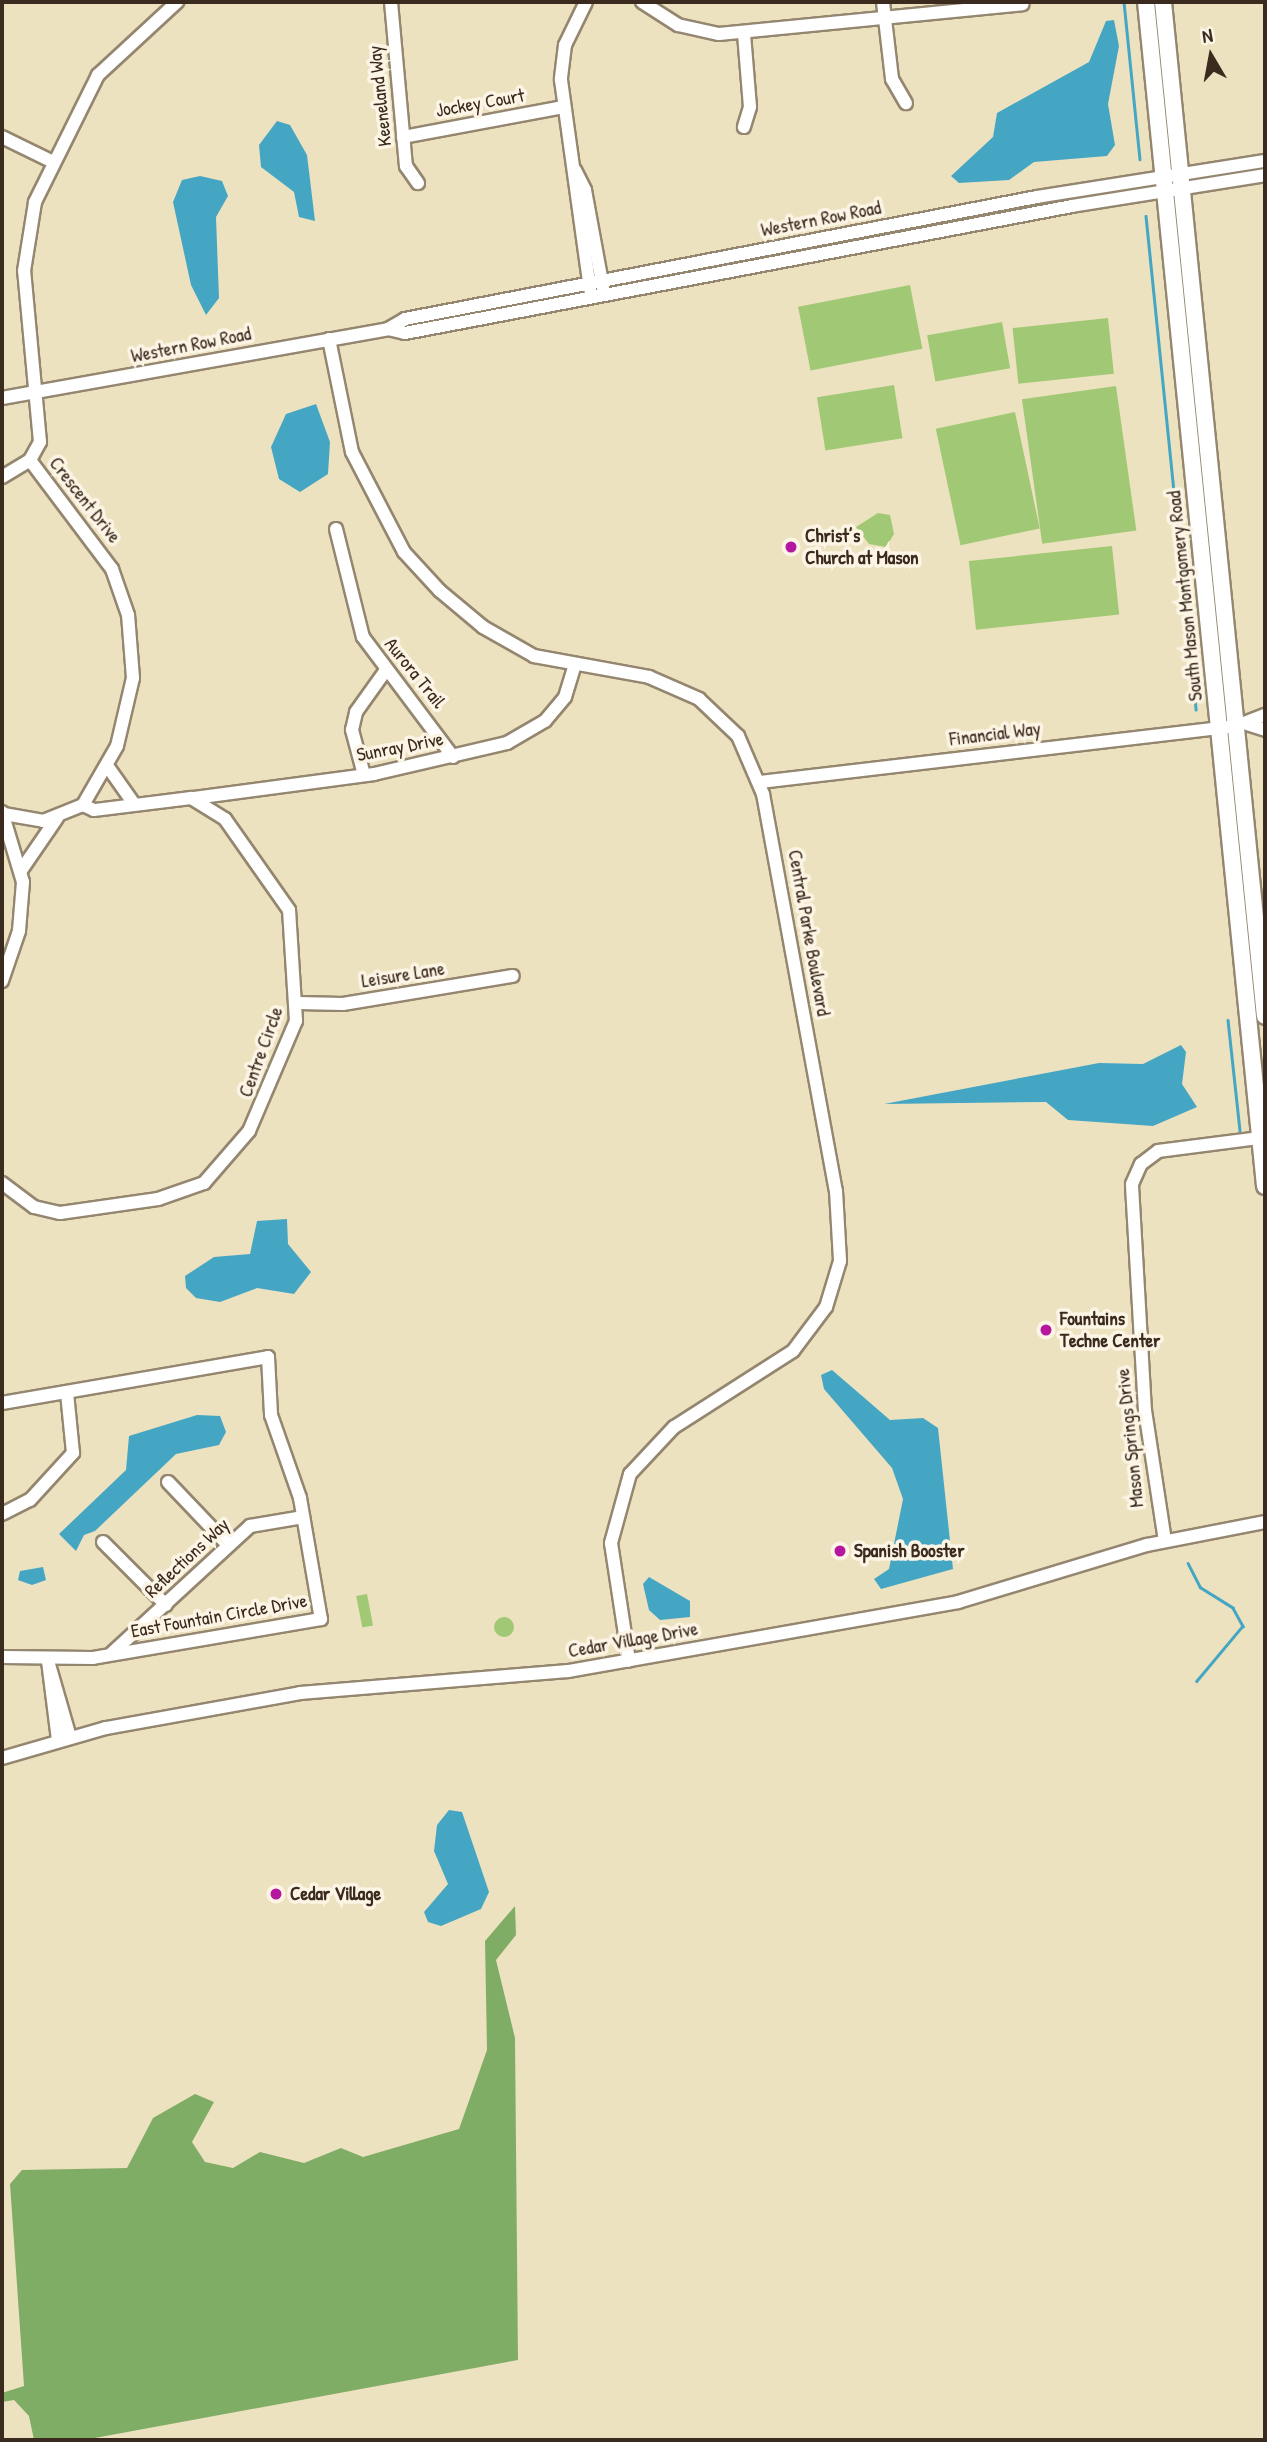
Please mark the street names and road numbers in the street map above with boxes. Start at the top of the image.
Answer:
street label: Keeneland Way [363,44,397,148]
street label: Jockey Court [434,84,526,122]
street label: Western Row Road [759,196,883,242]
street label: Western Row Road [129,322,253,368]
street label: Crescent Drive [44,452,126,548]
street label: South Mason Montgomery Road [1163,490,1207,702]
street label: Aurora Trail [380,633,450,713]
street label: Financial Way [948,717,1042,751]
street label: Sunray Drive [355,727,445,767]
street label: Central Parke Boulevard [783,848,835,1018]
street label: Leisure Lane [360,957,446,993]
street label: Centre Circle [234,1004,288,1100]
street label: Mason Springs Drive [1111,1367,1149,1509]
street label: Reflections Way [140,1513,234,1603]
street label: East Fountain Circle Drive [129,1589,309,1643]
street label: Cedar Village Drive [566,1617,700,1663]

